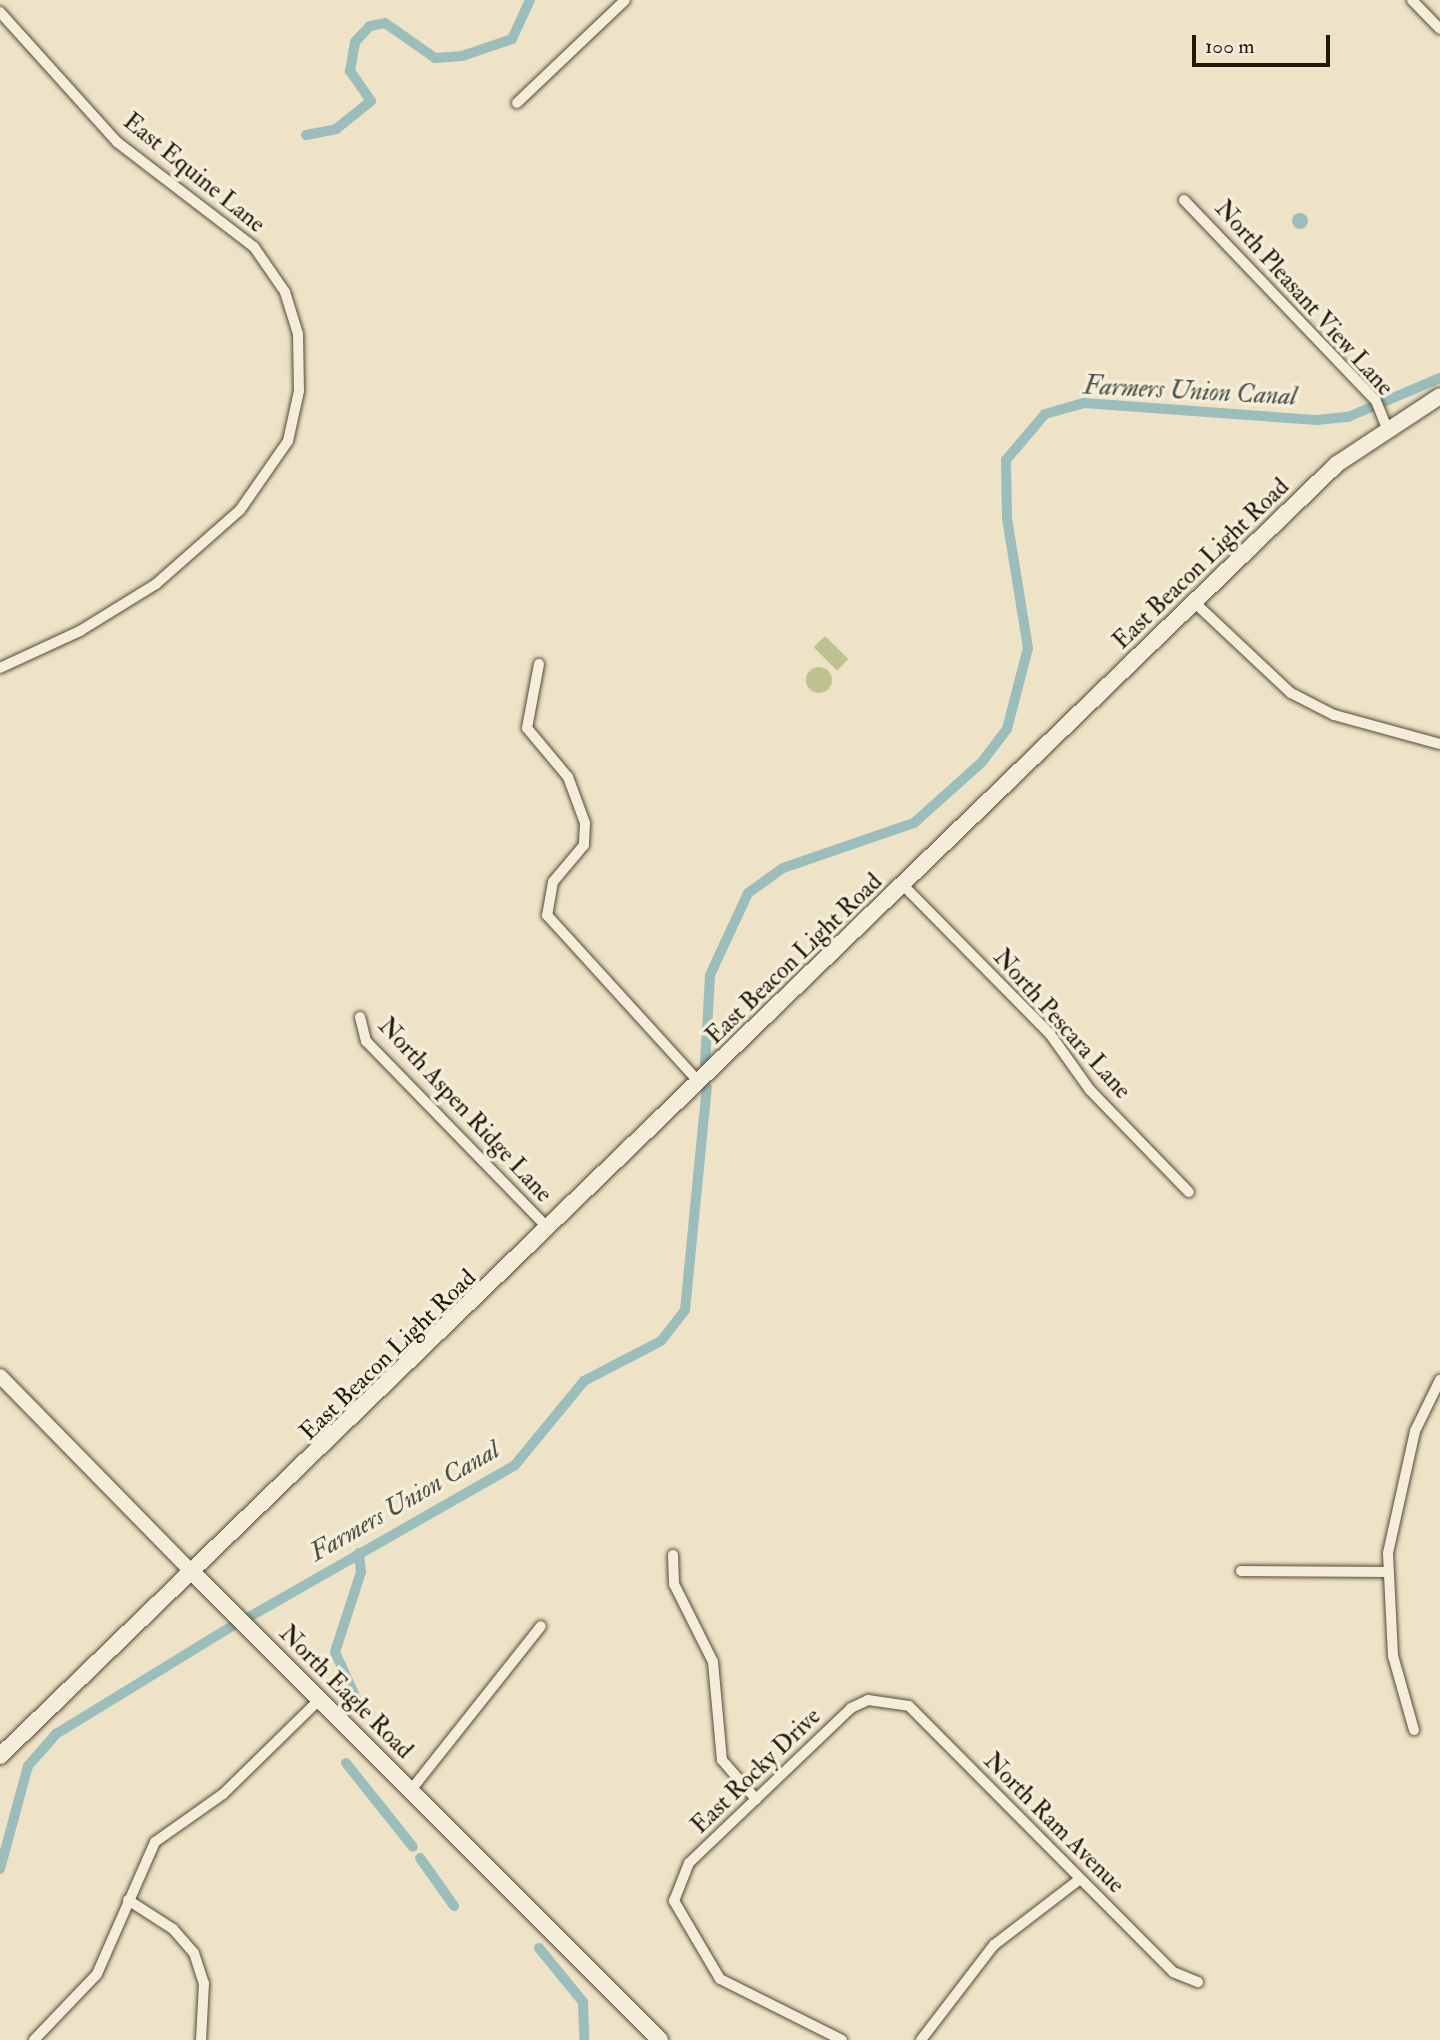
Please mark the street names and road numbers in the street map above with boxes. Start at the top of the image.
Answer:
street label: East Equine Lane [117,107,271,239]
street label: North Pleasant View Lane [1209,194,1399,402]
street label: East Beacon Light Road [1107,473,1295,655]
street label: East Beacon Light Road [700,868,888,1050]
street label: North Pescara Lane [987,943,1137,1105]
street label: North Aspen Ridge Lane [372,1012,558,1208]
street label: East Beacon Light Road [294,1264,482,1446]
street label: North Eagle Road [273,1619,419,1765]
street label: East Rocky Drive [685,1702,827,1840]
street label: North Ram Avenue [978,1747,1130,1899]

